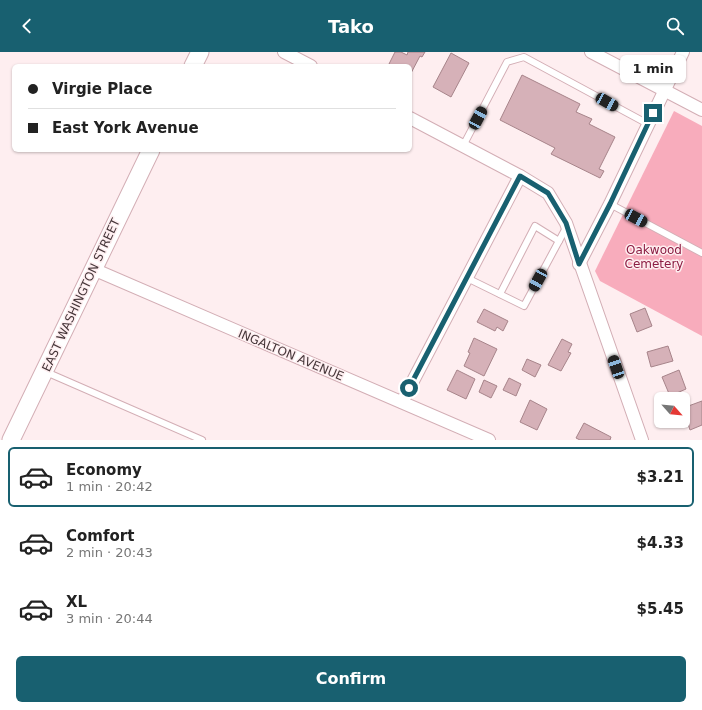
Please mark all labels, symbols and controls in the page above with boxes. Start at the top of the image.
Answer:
icon: back [16,15,38,37]
icon: search [664,15,686,37]
text: Tako [328,16,374,37]
callout: 1 min [620,55,686,83]
text: 1 min [633,61,673,76]
text: Virgie Place [52,80,152,98]
car [594,91,620,113]
route end [644,104,662,122]
car [467,105,489,131]
text: East York Avenue [52,119,199,137]
car [623,207,649,229]
street label: EAST WASHINGTON STREET [39,216,123,374]
park label: Oakwood Cemetery [625,243,683,271]
car [527,267,549,293]
street label: INGALTON AVENUE [236,326,346,384]
car [606,354,626,380]
route start [400,379,418,397]
north arrow [654,392,690,428]
map controls [654,392,690,428]
icon: car [18,459,54,495]
text: Economy [66,461,142,479]
text: $3.21 [637,468,684,486]
text: 1 min · 20:42 [66,479,153,494]
icon: car [18,525,54,561]
text: Comfort [66,527,134,545]
text: $4.33 [637,534,684,552]
text: 2 min · 20:43 [66,545,153,560]
icon: car [18,591,54,627]
text: XL [66,593,87,611]
text: $5.45 [637,600,684,618]
text: 3 min · 20:44 [66,611,153,626]
button: Confirm [16,656,686,702]

